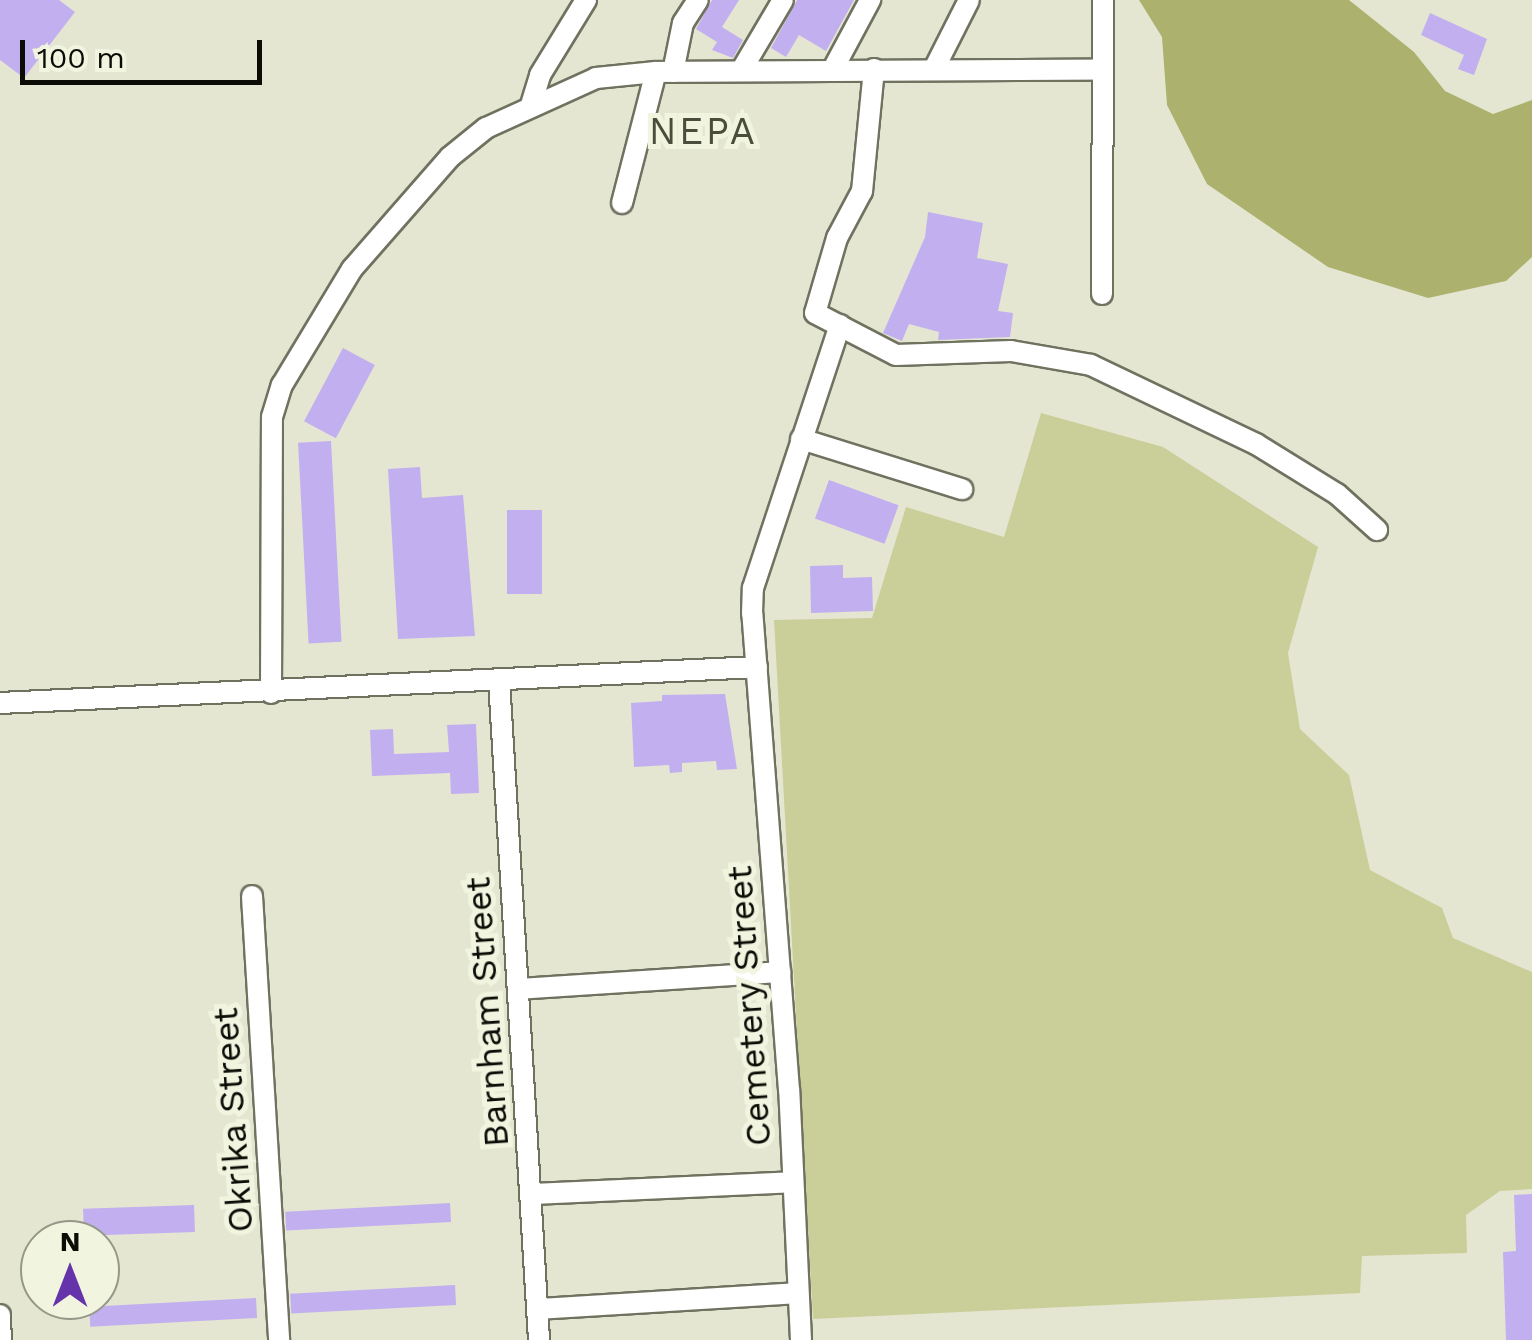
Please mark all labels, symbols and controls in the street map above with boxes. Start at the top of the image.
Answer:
scale bar [25,20,268,82]
text: 100 m [37,40,125,75]
district label: NEPA [649,109,757,155]
street label: Cemetery Street [718,864,780,1148]
street label: Barnham Street [457,876,517,1148]
street label: Okrika Street [204,1006,262,1234]
north arrow [20,1220,120,1320]
text: N [60,1225,80,1258]

